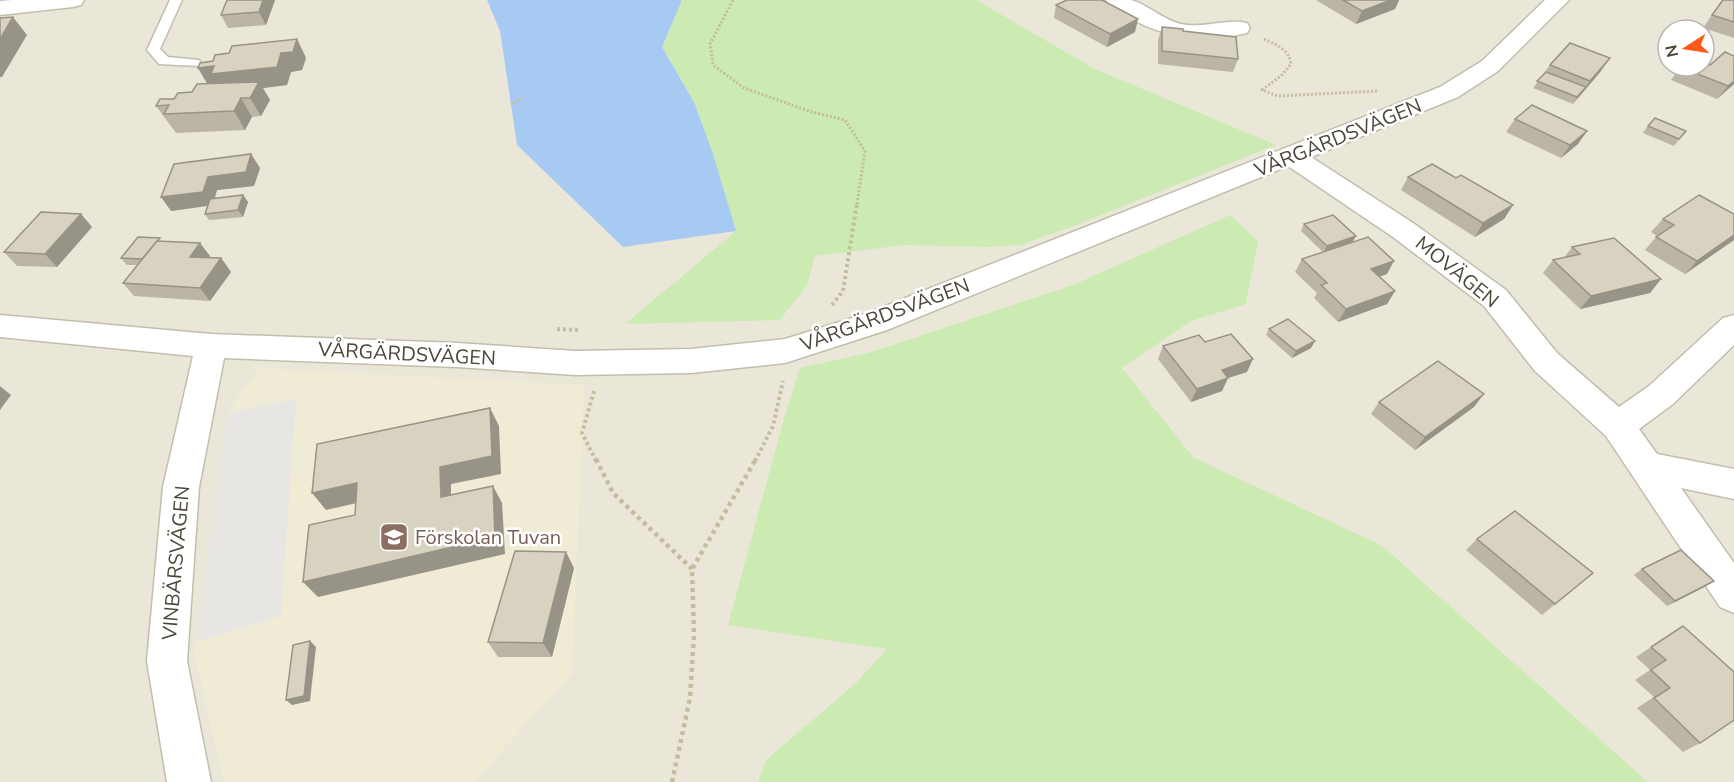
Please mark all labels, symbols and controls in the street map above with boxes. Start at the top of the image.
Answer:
north arrow [1656,18,1716,78]
text: N [1660,43,1684,59]
street label: VÅRGÄRDSVÄGEN [1250,92,1426,184]
street label: MOVÄGEN [1410,230,1504,314]
street label: VÅRGÄRDSVÄGEN [796,272,973,358]
street label: VÅRGÄRDSVÄGEN [316,336,497,372]
street label: VINBÄRSVÄGEN [156,485,196,642]
school or university icon: Förskolan Tuvan [378,521,410,553]
place label: Förskolan Tuvan [415,524,561,551]

